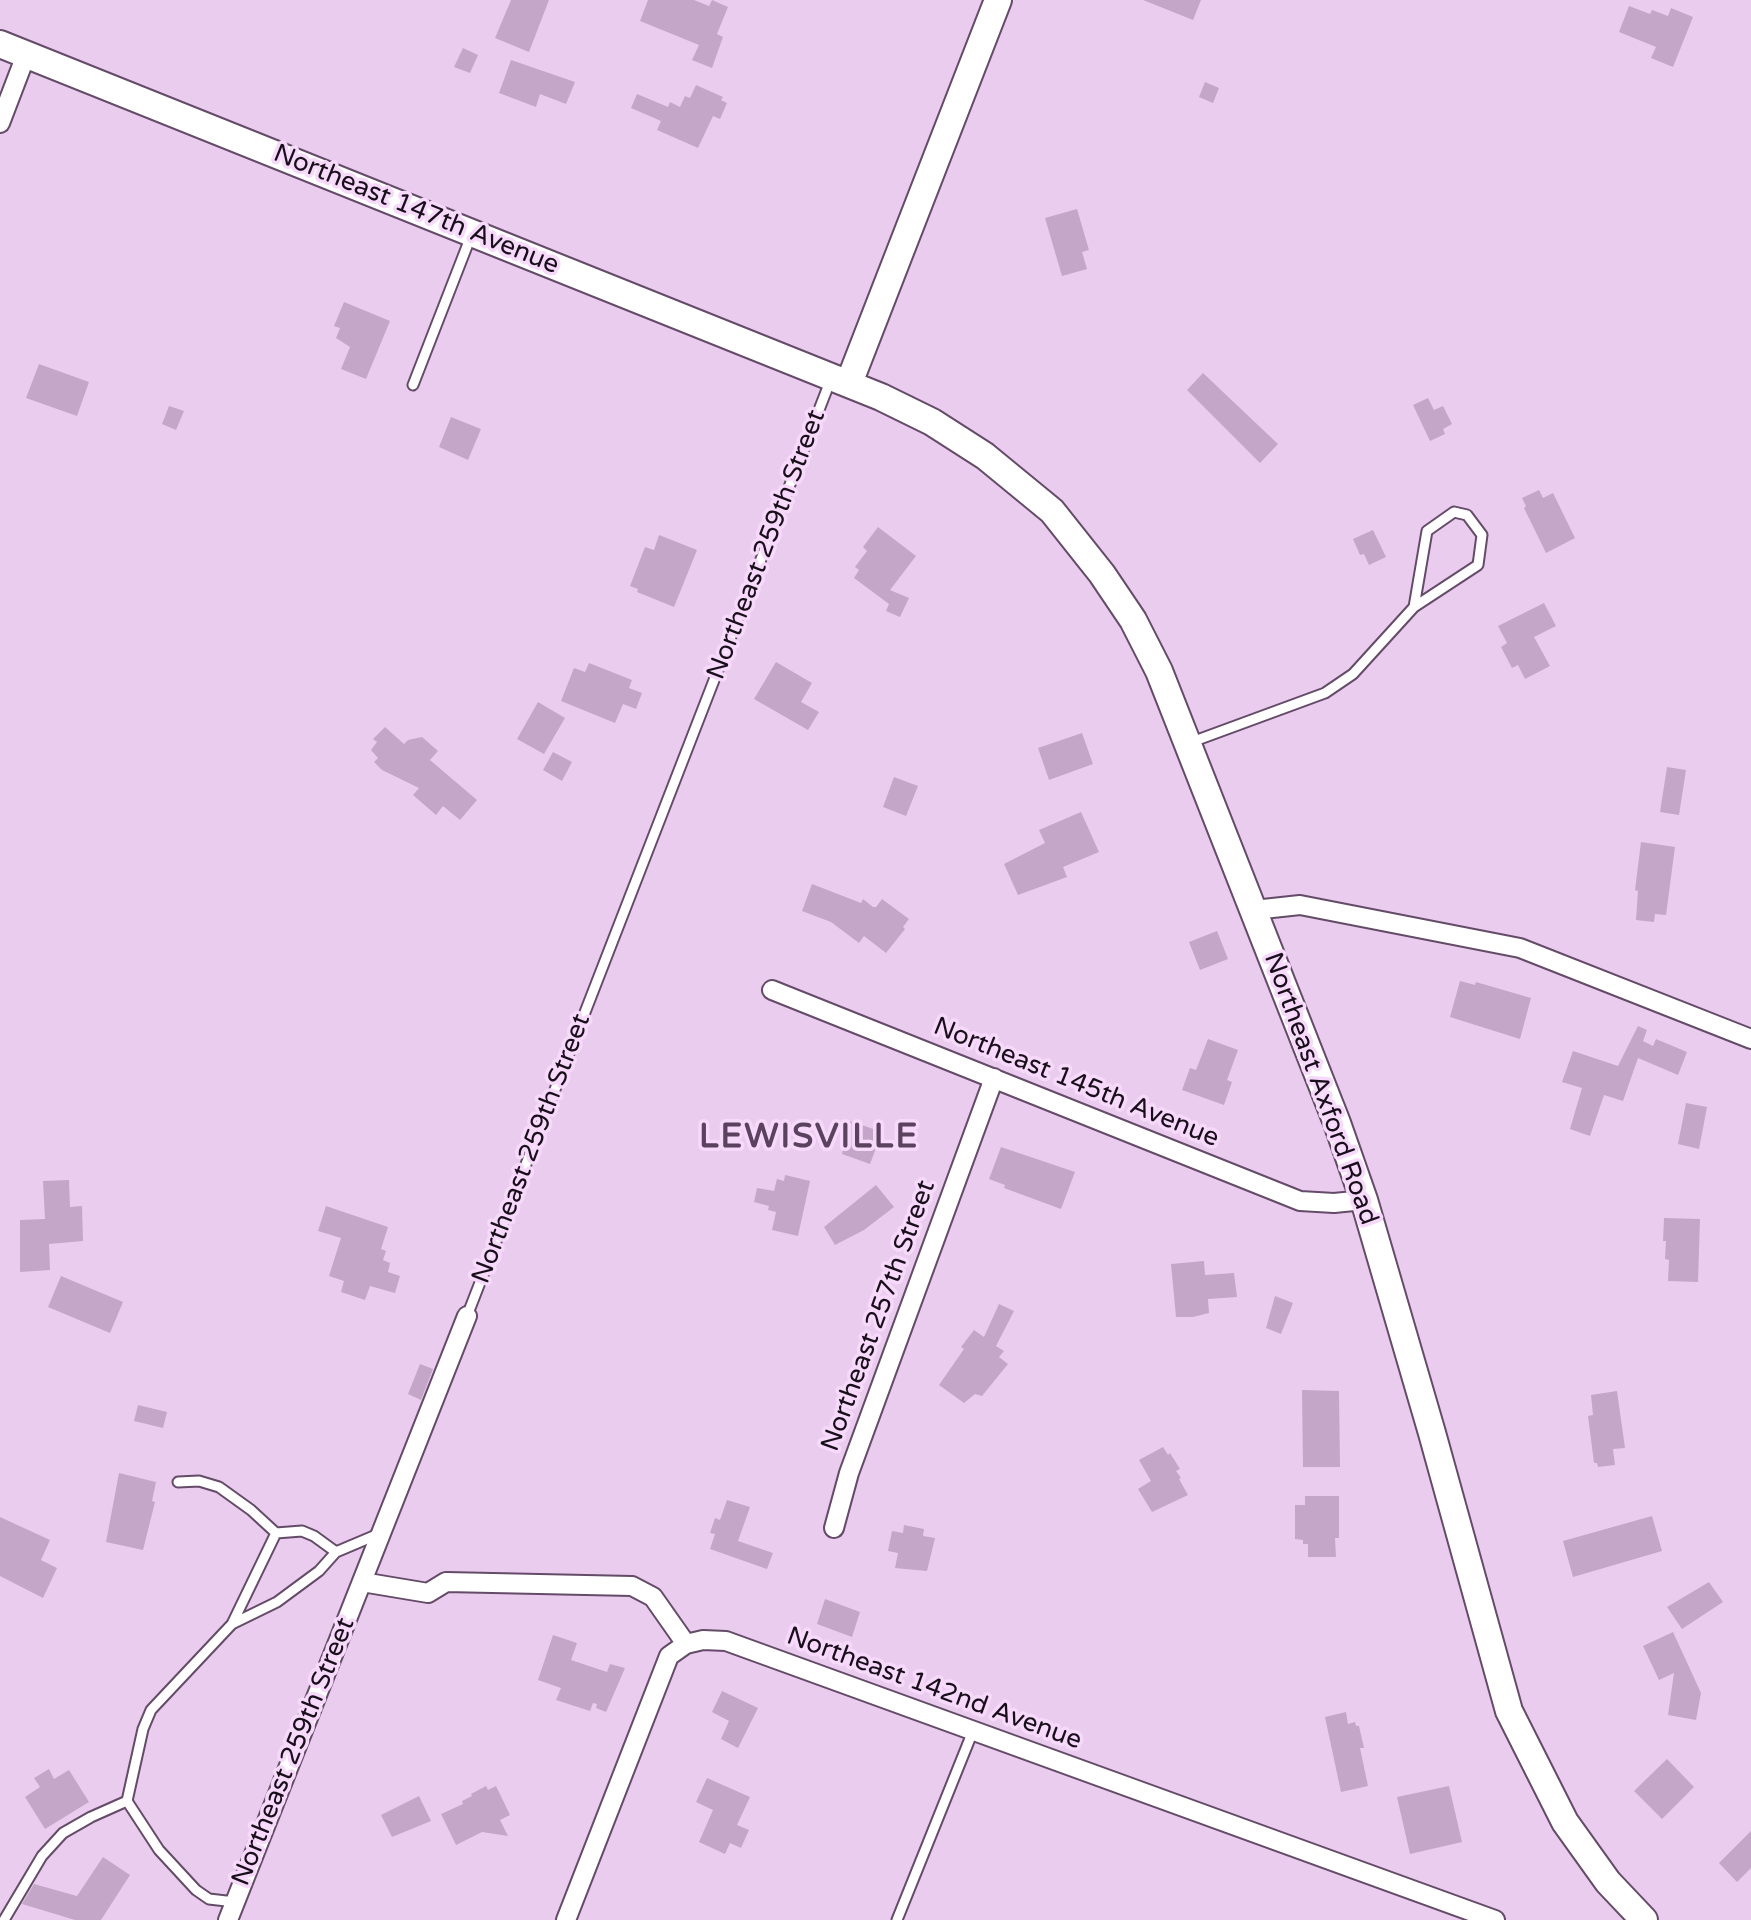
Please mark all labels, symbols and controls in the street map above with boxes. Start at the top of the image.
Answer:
street label: Northeast 147th Avenue [269,138,563,282]
street label: Northeast 259th Street [701,406,833,684]
street label: Northeast Axford Road [1256,949,1384,1229]
street label: Northeast 259th Street [466,1010,598,1288]
street label: Northeast 145th Avenue [929,1011,1223,1155]
district label: LEWISVILLE [699,1118,919,1158]
street label: Northeast 257th Street [815,1176,943,1456]
street label: Northeast 259th Street [226,1613,362,1891]
street label: Northeast 142nd Avenue [782,1621,1086,1757]

